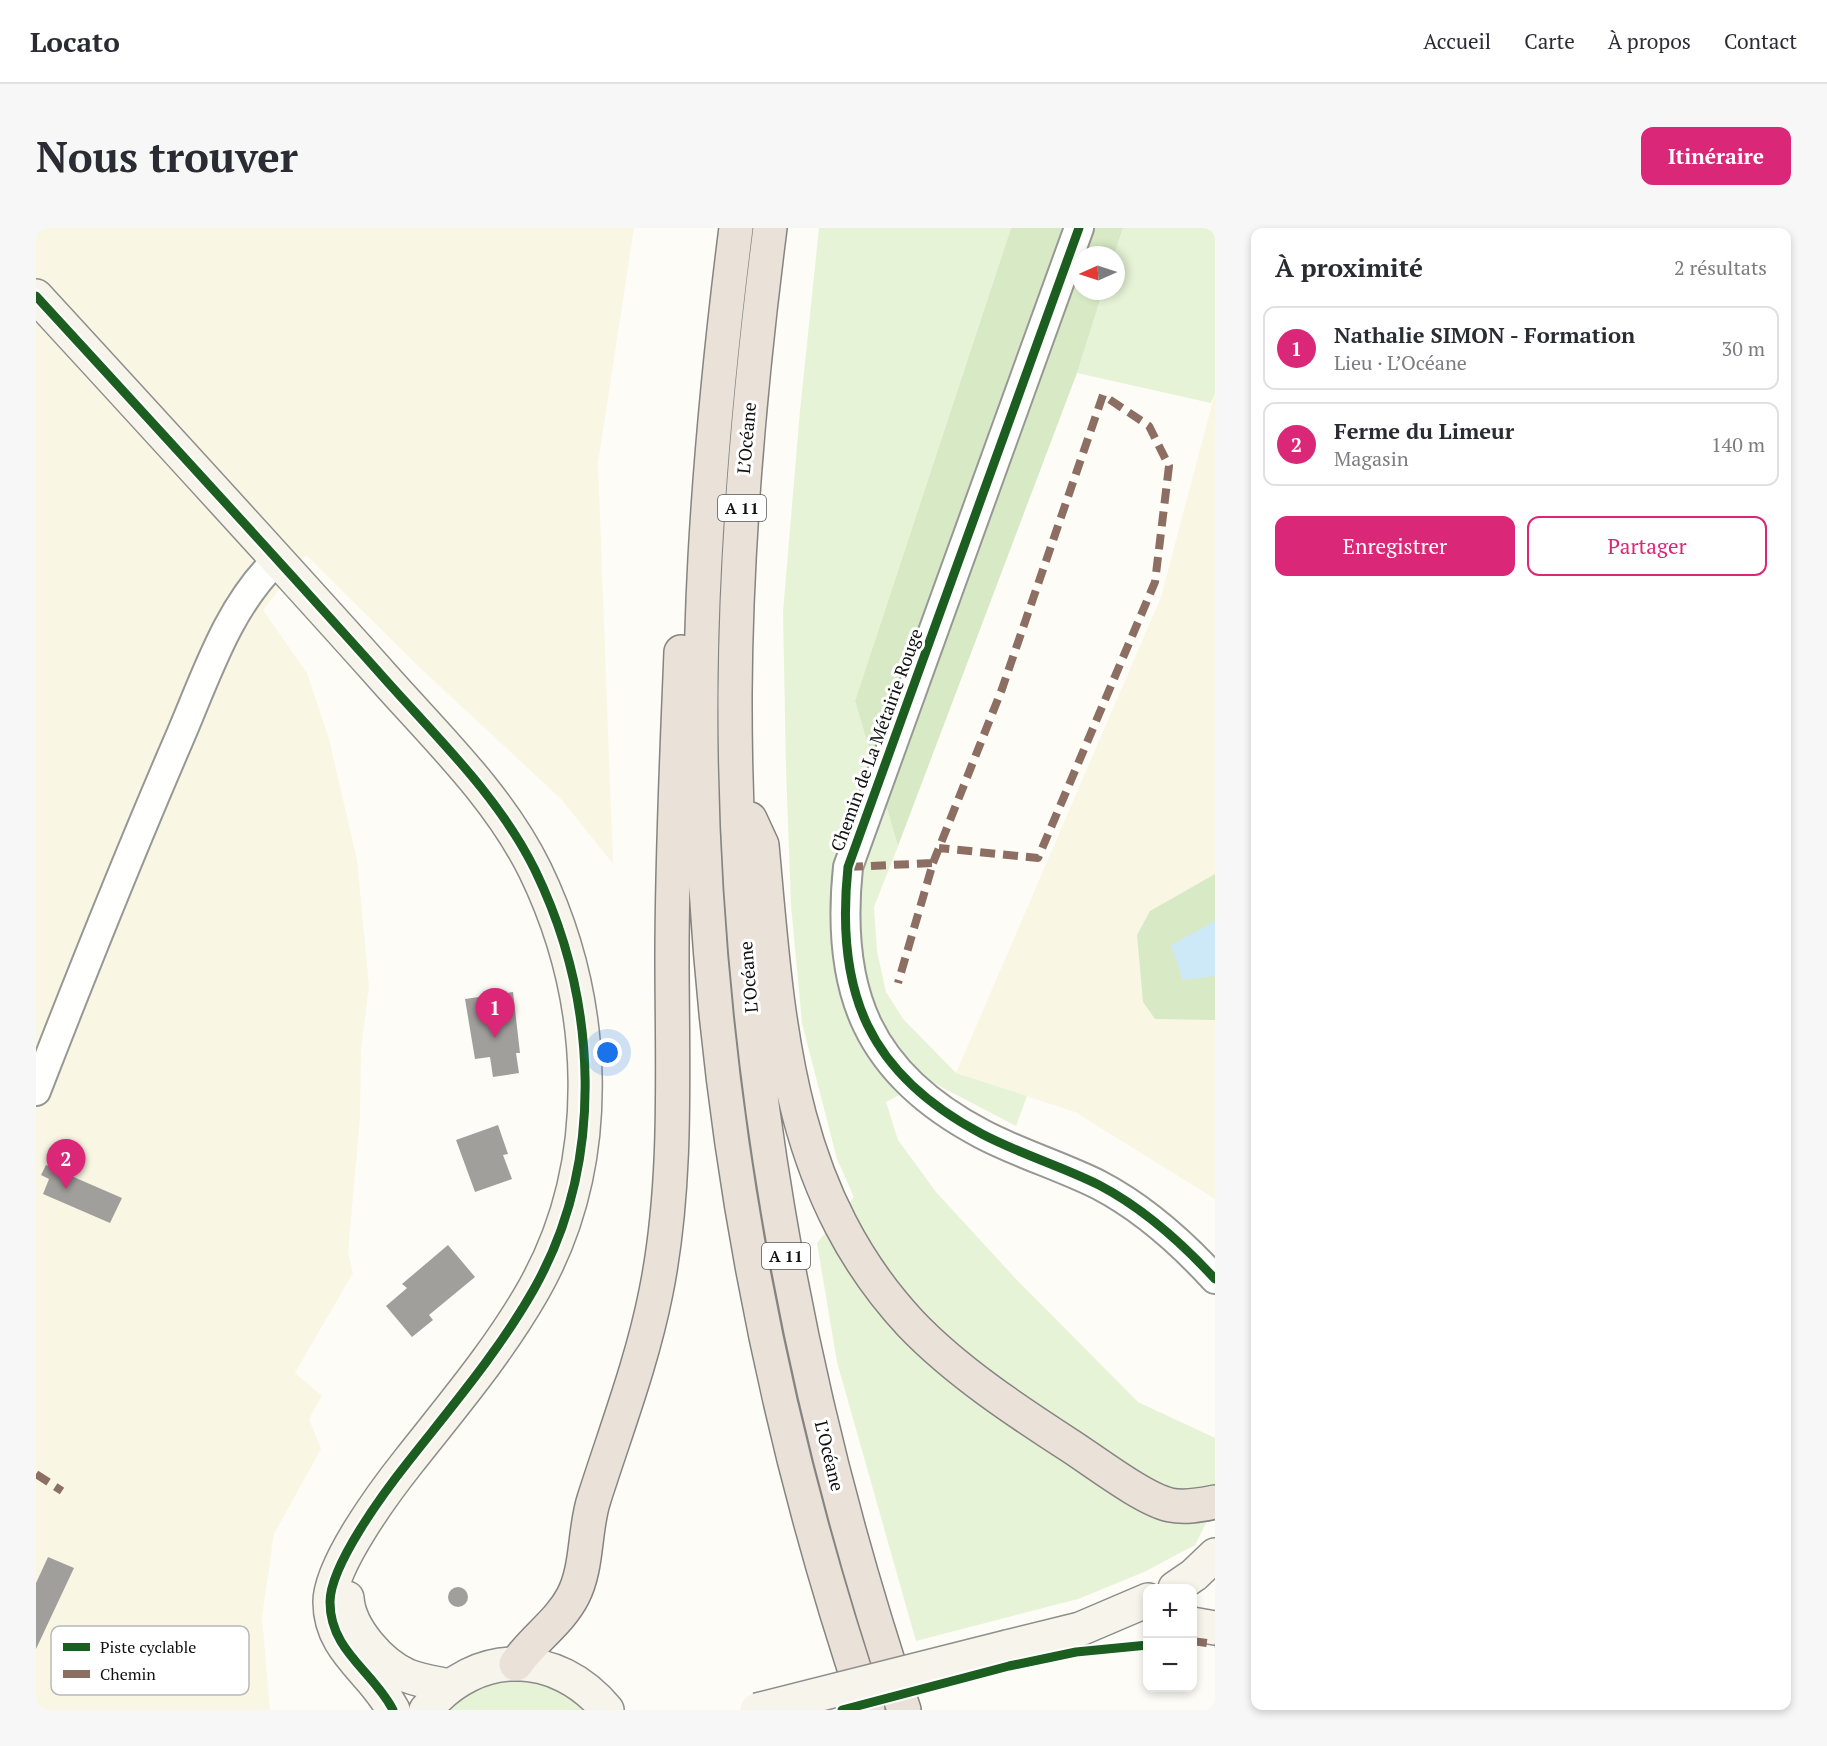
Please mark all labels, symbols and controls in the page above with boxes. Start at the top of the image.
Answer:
text: Locato [30,23,120,60]
text: Accueil [1423,27,1491,55]
text: Carte [1524,27,1575,55]
text: À propos [1608,27,1691,55]
text: Contact [1724,27,1797,55]
button: Itinéraire [1641,127,1791,185]
text: Nous trouver [36,128,298,184]
north arrow [1071,246,1125,300]
text: À proximité [1275,250,1423,284]
text: 2 résultats [1674,254,1767,281]
text: Nathalie SIMON - Formation [1334,320,1635,349]
text: 1 [1291,335,1302,362]
text: 30 m [1722,335,1765,362]
text: Lieu · L’Océane [1334,349,1467,376]
street label: L’Océane [731,401,761,475]
text: Ferme du Limeur [1334,416,1514,445]
text: 2 [1291,431,1302,458]
text: 140 m [1711,431,1765,458]
text: Magasin [1334,445,1409,472]
road number: A 11 [718,495,766,521]
button: Enregistrer [1275,516,1515,576]
button: Partager [1527,516,1767,576]
street label: Chemin de La Métairie Rouge [825,625,928,854]
street label: L’Océane [733,940,763,1014]
pin: 1 [476,988,514,1038]
your location [593,1038,622,1067]
pin: 2 [46,1140,86,1189]
road number: A 11 [762,1243,810,1269]
street label: L’Océane [810,1418,850,1494]
map controls [1143,1584,1197,1692]
button: + [1143,1584,1197,1638]
legend [51,1626,249,1695]
text: Piste cyclable [100,1636,196,1658]
button: − [1143,1638,1197,1692]
text: Chemin [100,1663,156,1685]

